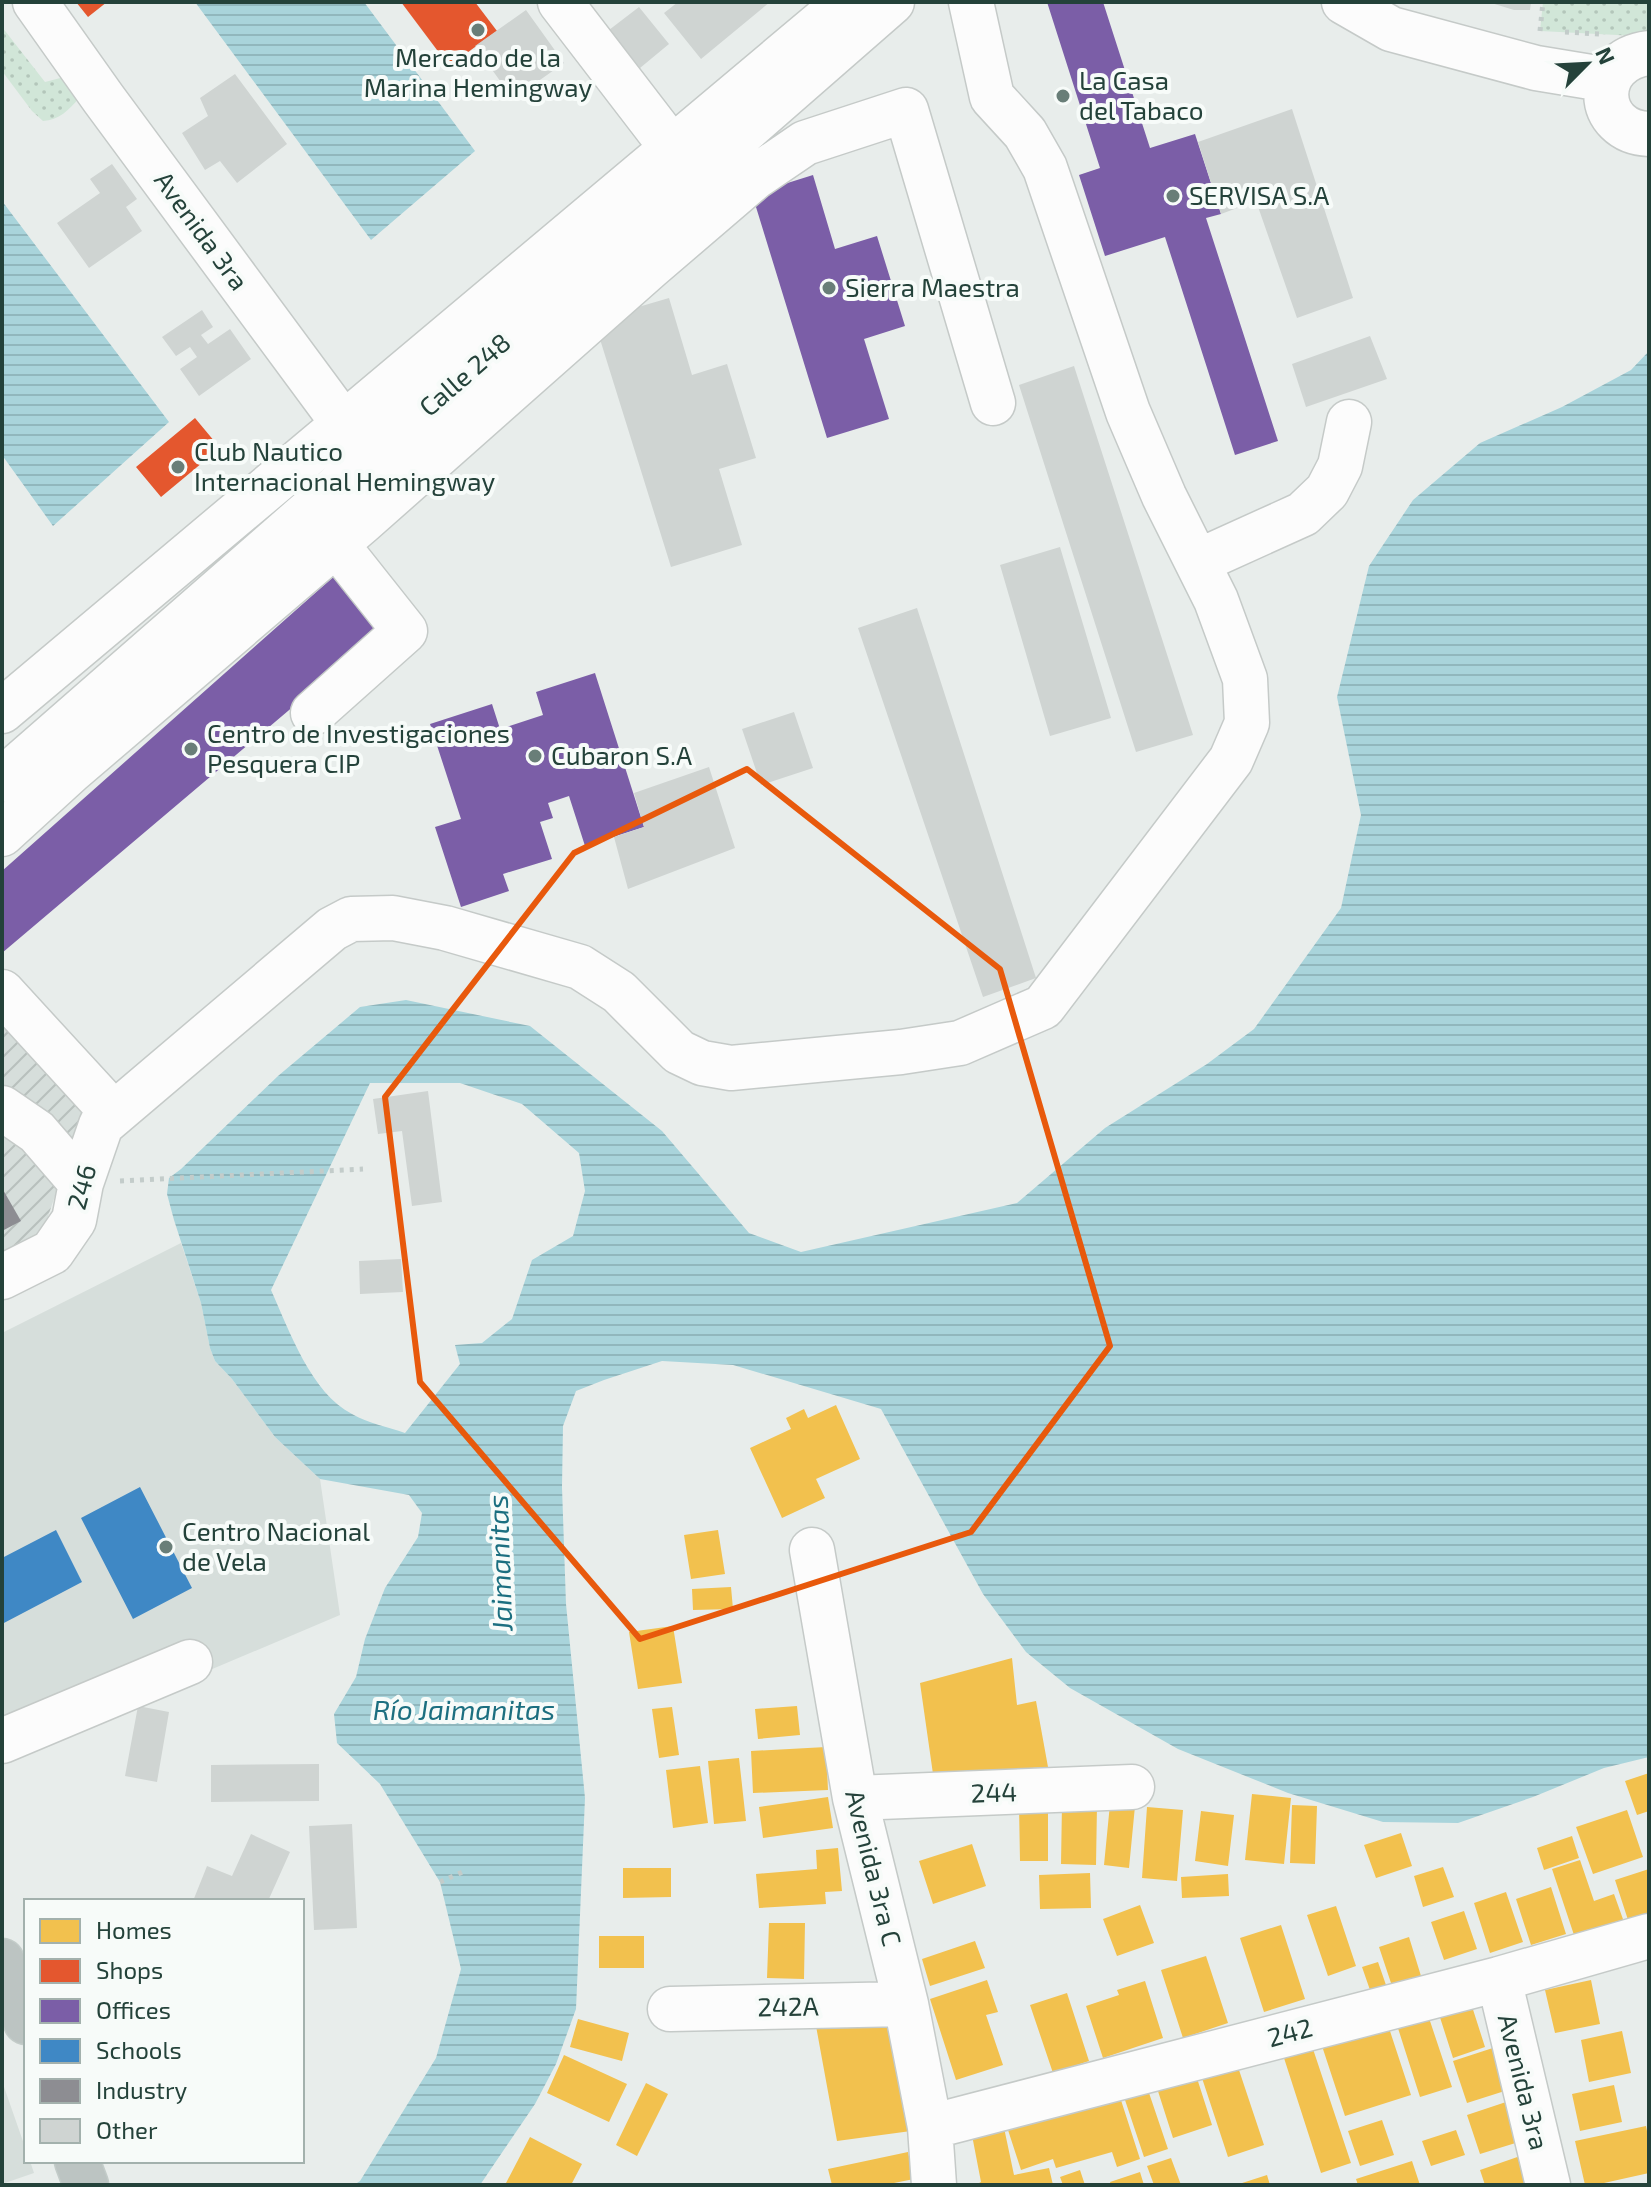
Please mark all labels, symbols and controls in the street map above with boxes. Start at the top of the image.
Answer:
marker: Mercado de la Marina Hemingway [469,21,487,39]
north arrow [1547,24,1627,104]
place label: Mercado de la Marina Hemingway [364,41,593,102]
text: N [1591,43,1621,68]
place label: La Casa del Tabaco [1079,64,1203,125]
marker: La Casa del Tabaco [1054,87,1072,105]
street label: Avenida 3ra [149,165,256,295]
place label: SERVISA S.A [1189,179,1329,210]
marker: SERVISA S.A [1164,187,1182,205]
place label: Sierra Maestra [845,271,1020,302]
marker: Sierra Maestra [820,279,838,297]
street label: Calle 248 [412,326,516,422]
place label: Club Nautico Internacional Hemingway [194,435,496,496]
marker: Club Nautico Internacional Hemingway [169,458,187,476]
place label: Centro de Investigaciones Pesquera CIP [207,717,510,778]
place label: Cubaron S.A [551,739,692,770]
marker: Centro de Investigaciones Pesquera CIP [182,740,200,758]
marker: Cubaron S.A [526,747,544,765]
street label: 246 [60,1161,101,1213]
water label: Jaimanitas [480,1494,518,1633]
place label: Centro Nacional de Vela [182,1515,370,1576]
marker: Centro Nacional de Vela [157,1538,175,1556]
water label: Río Jaimanitas [373,1692,555,1726]
street label: 244 [970,1775,1018,1808]
street label: Avenida 3ra C [840,1786,909,1949]
legend [24,1899,304,2163]
text: Homes [96,1915,172,1944]
text: Shops [96,1955,163,1984]
street label: 242A [757,1989,819,2022]
text: Offices [96,1995,171,2024]
street label: Avenida 3ra [1493,2010,1556,2153]
street label: 242 [1264,2011,1315,2052]
text: Schools [96,2035,182,2064]
text: Industry [96,2075,188,2104]
text: Other [96,2115,158,2144]

